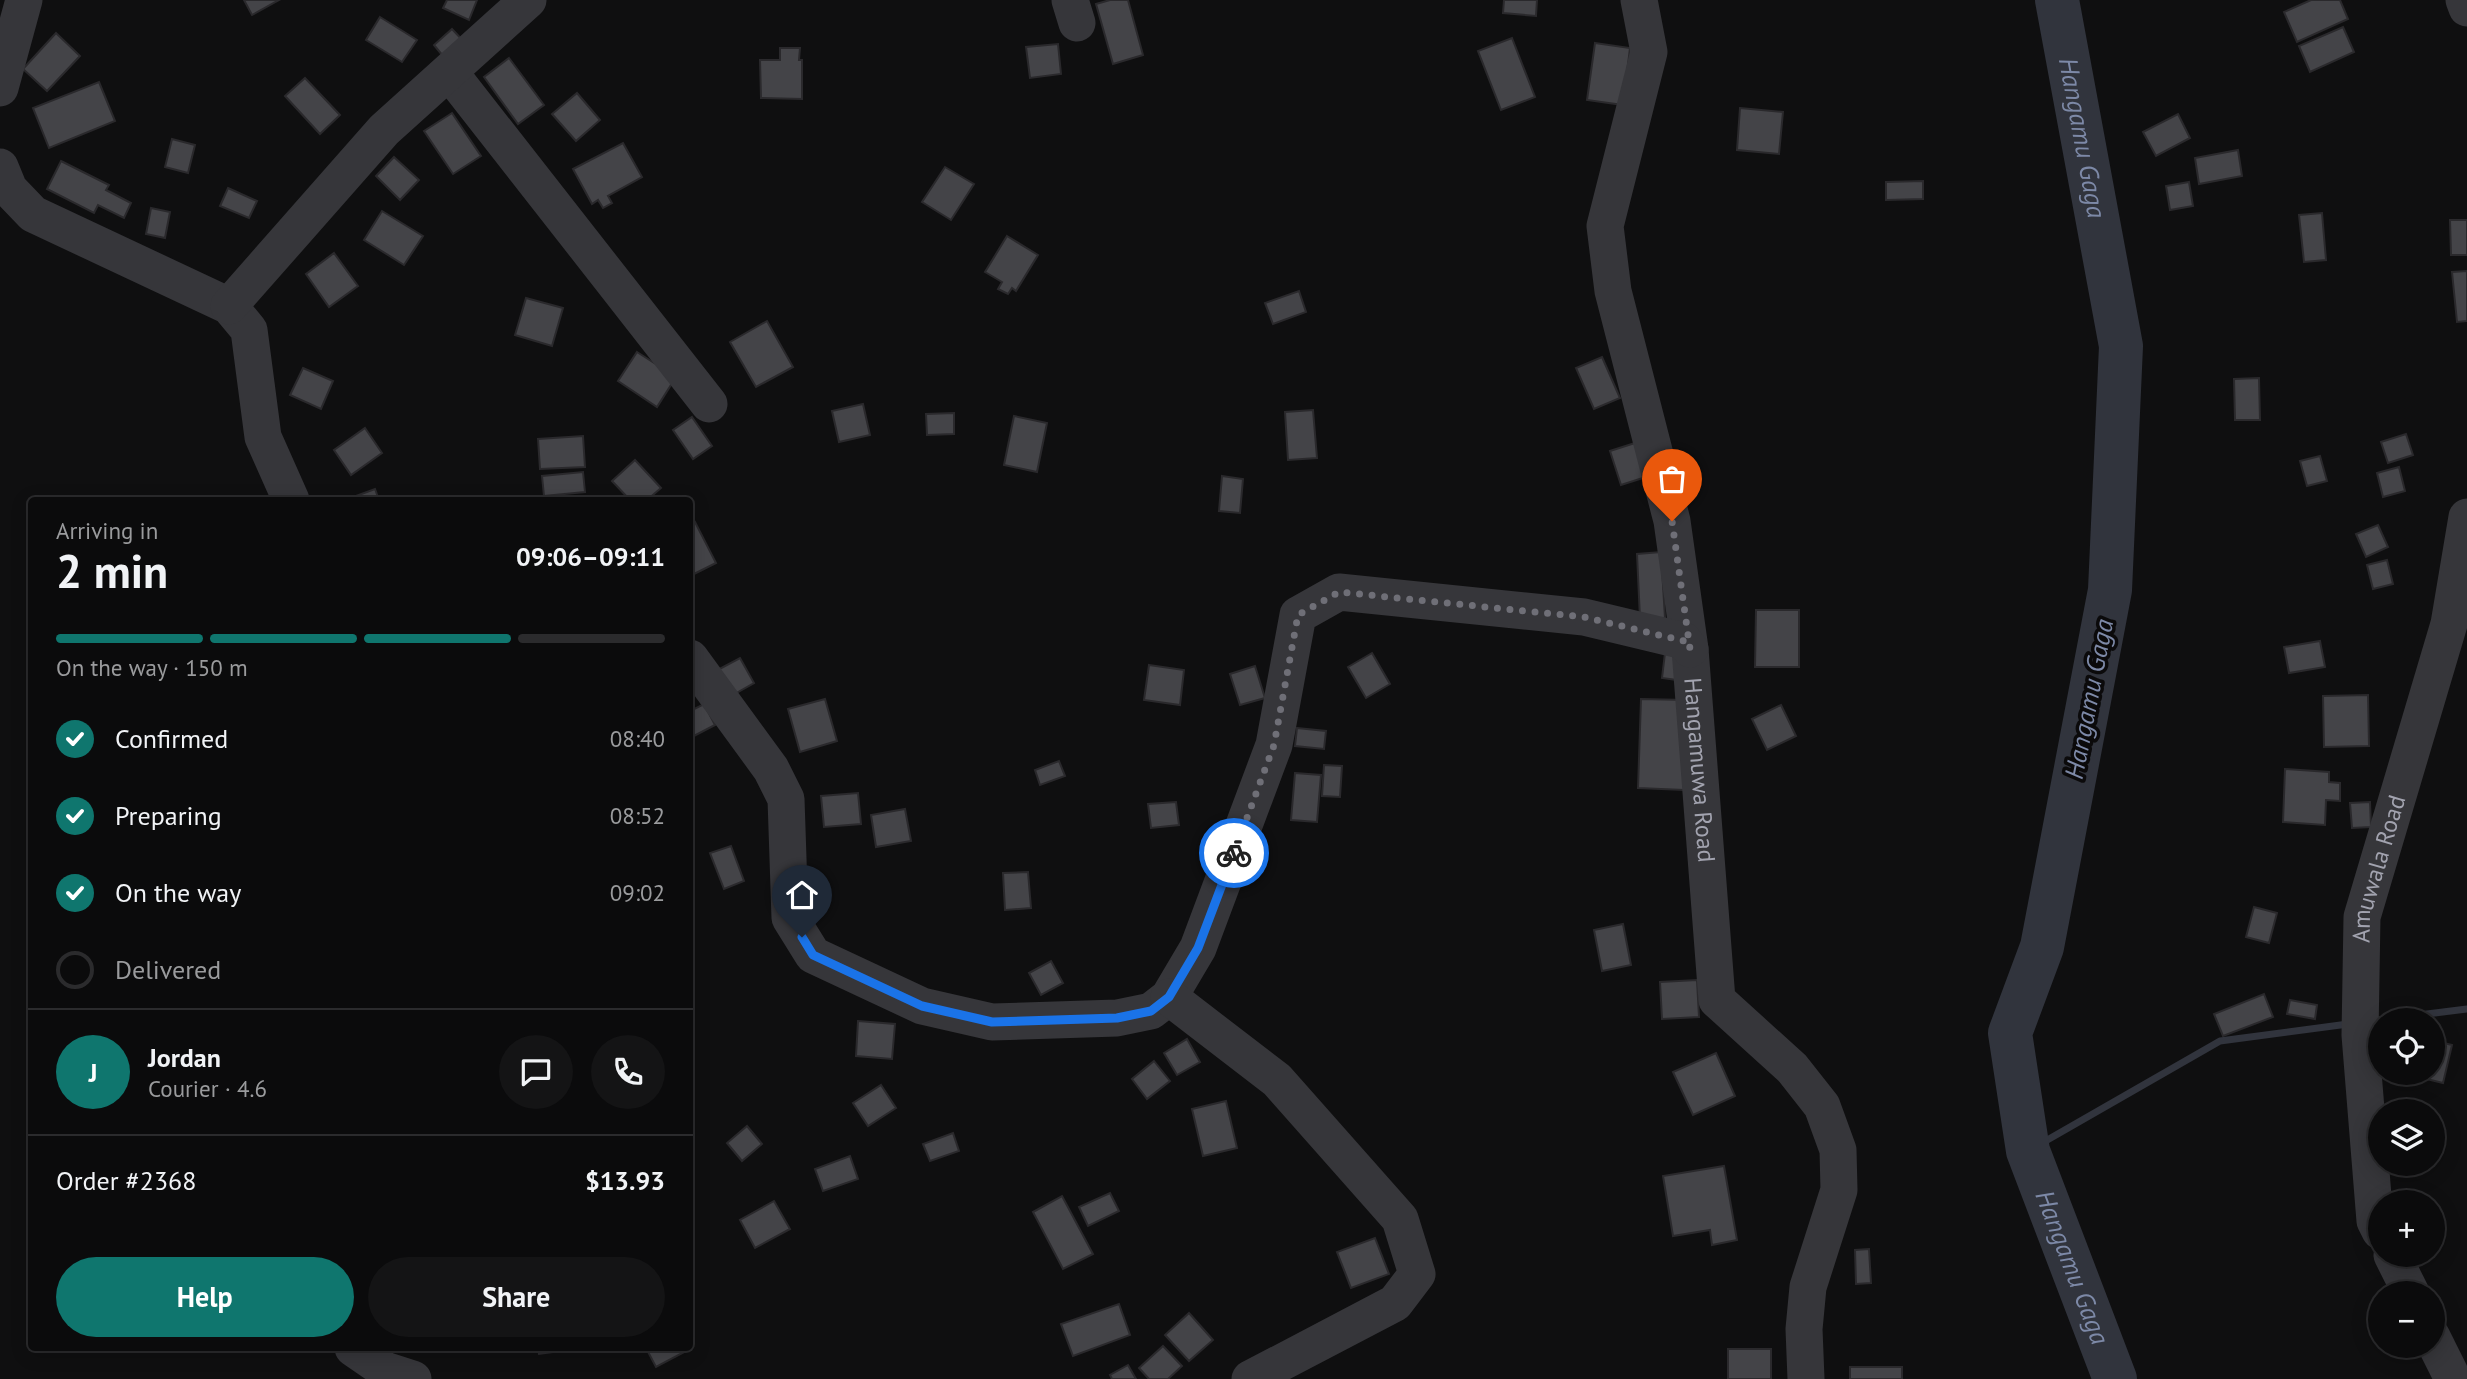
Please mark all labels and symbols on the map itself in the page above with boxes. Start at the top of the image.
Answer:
water label: Hangamu Gaga [2052,55,2114,221]
pin [1642,449,1702,521]
water label: Hangamu Gaga [2057,616,2120,782]
street label: Hangamuwa Road [1677,676,1722,864]
street label: Amuwala Road [2346,791,2412,943]
courier [1199,818,1269,888]
pin [772,865,832,937]
water label: Hangamu Gaga [2028,1185,2117,1349]

